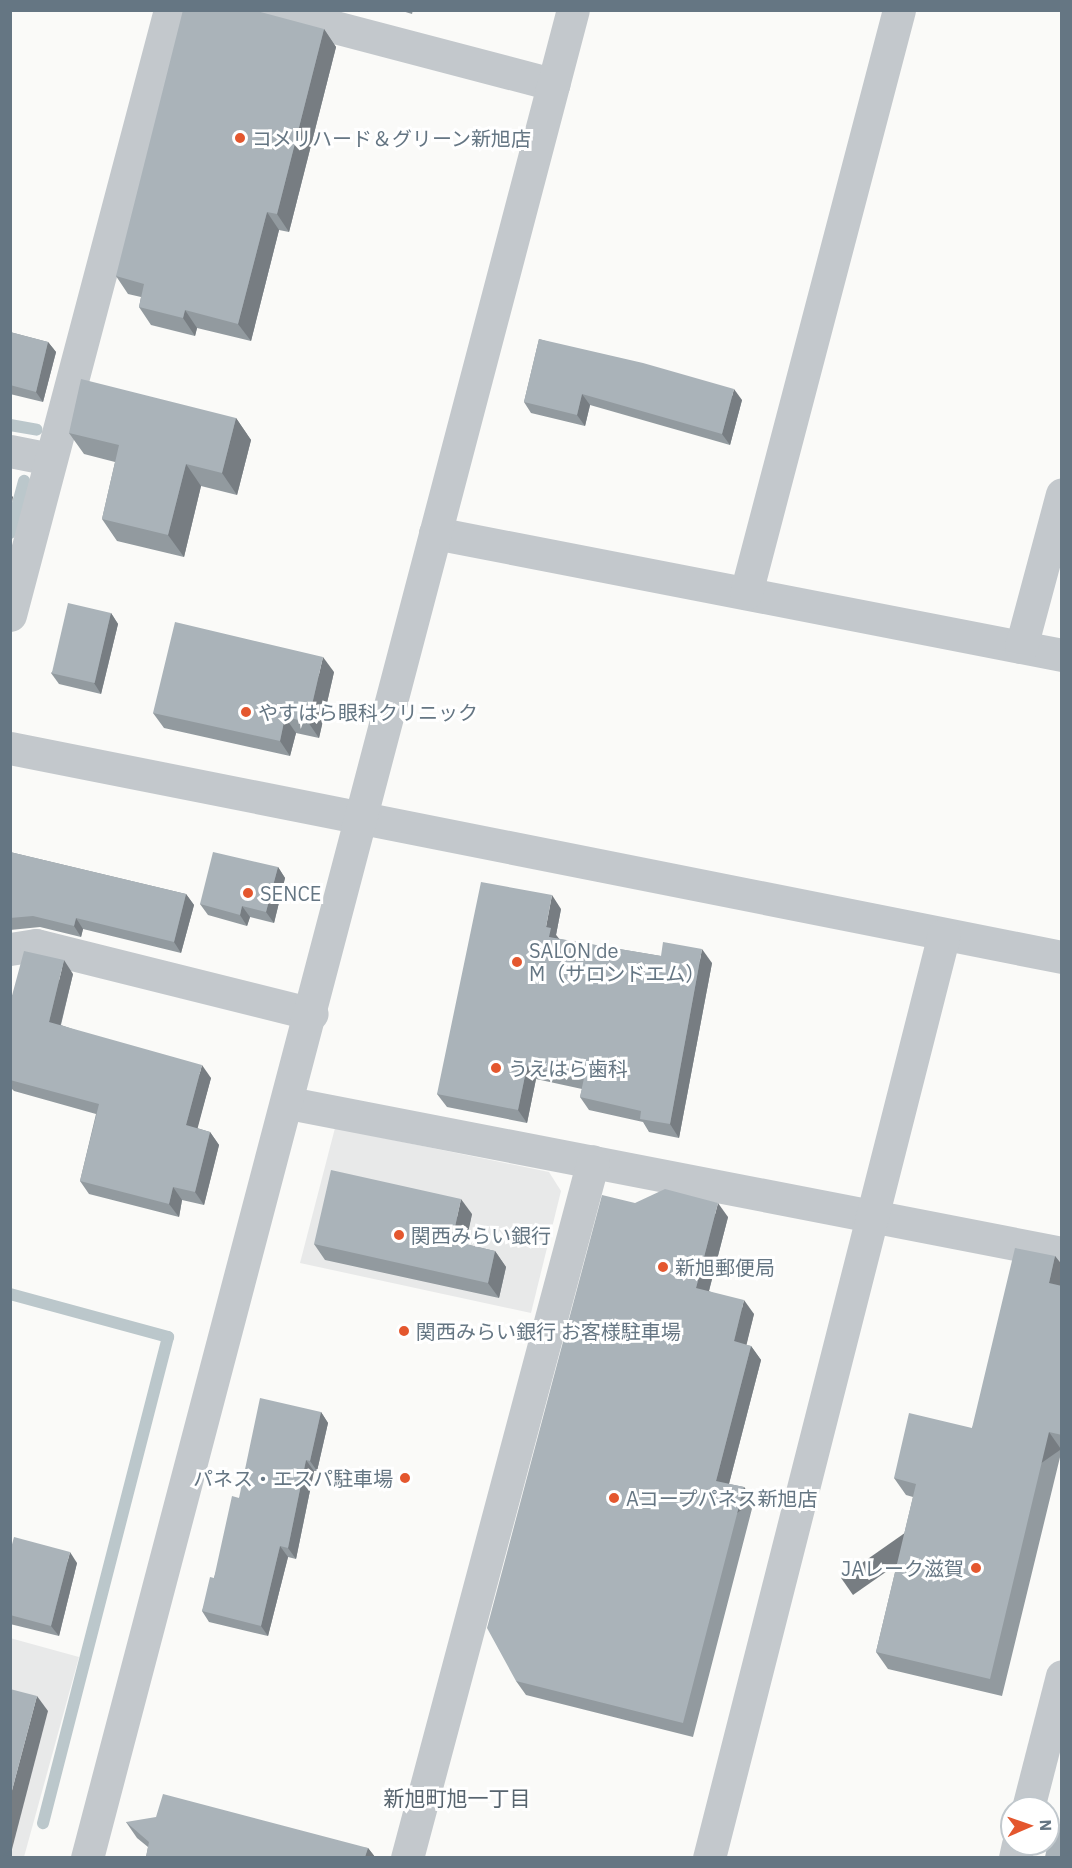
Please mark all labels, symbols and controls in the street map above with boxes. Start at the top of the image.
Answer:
place label: コメリハード＆グリーン新旭店 [252,126,532,150]
marker: コメリハード＆グリーン新旭店 [233,131,247,145]
place label: やすはら眼科クリニック [258,700,478,724]
marker: やすはら眼科クリニック [239,705,253,719]
place label: SENCE [260,881,321,905]
marker: SENCE [241,886,255,900]
place label: SALON de M（サロンドエム） [529,939,705,986]
marker: SALON de M（サロンドエム） [510,955,524,969]
place label: うえはら歯科 [508,1056,628,1080]
marker: うえはら歯科 [489,1061,503,1075]
place label: 関西みらい銀行 [411,1223,551,1247]
marker: 関西みらい銀行 [392,1228,406,1242]
place label: 新旭郵便局 [675,1255,775,1279]
marker: 新旭郵便局 [656,1260,670,1274]
place label: 関西みらい銀行 お客様駐車場 [416,1319,681,1343]
marker: 関西みらい銀行 お客様駐車場 [397,1324,411,1338]
place label: パネス・エスパ駐車場 [193,1466,393,1490]
marker: パネス・エスパ駐車場 [398,1471,412,1485]
place label: Aコープパネス新旭店 [626,1486,819,1510]
marker: Aコープパネス新旭店 [607,1491,621,1505]
place label: JAレーク滋賀 [841,1556,964,1580]
marker: JAレーク滋賀 [969,1561,983,1575]
district label: 新旭町旭一丁目 [384,1785,530,1811]
north arrow [1000,1796,1060,1856]
text: N [1036,1819,1056,1832]

